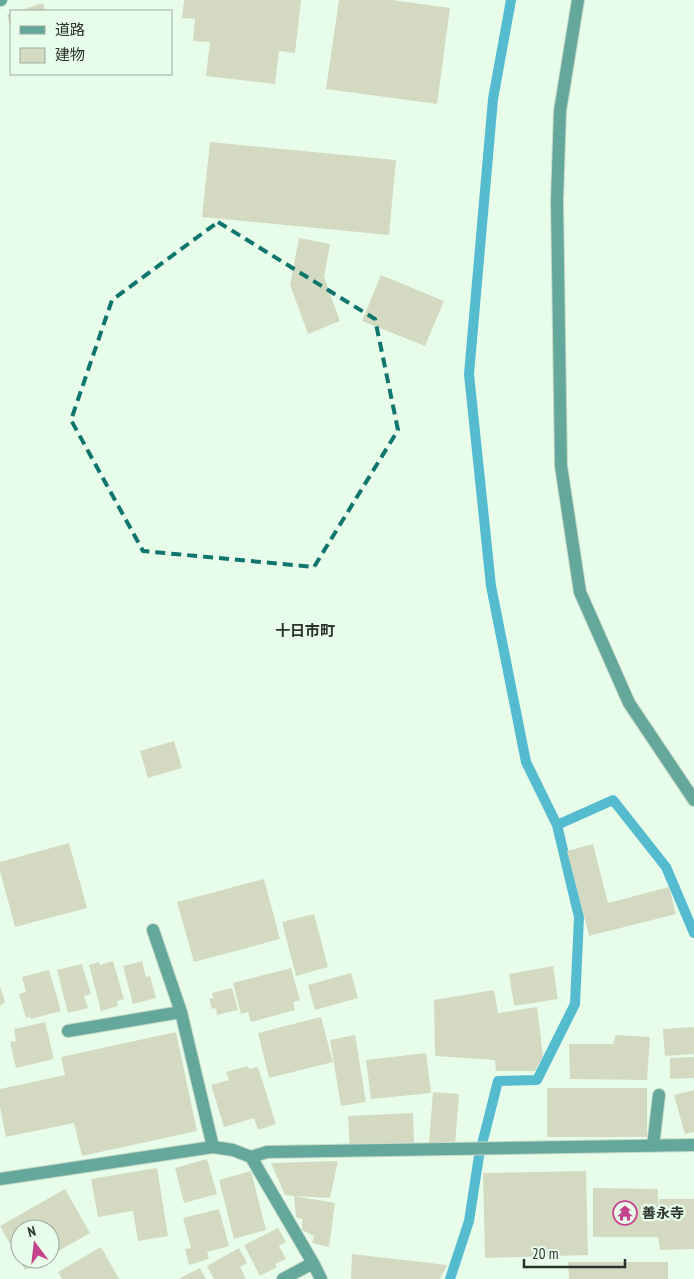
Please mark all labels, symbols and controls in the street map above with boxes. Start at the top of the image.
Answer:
legend [10,10,172,75]
text: 道路 [55,20,85,39]
text: 建物 [55,45,85,64]
district label: 十日市町 [275,621,335,640]
temple icon: 善永寺 [612,1200,638,1226]
place label: 善永寺 [642,1204,684,1222]
north arrow [10,1219,60,1269]
text: N [26,1222,38,1241]
scale bar [524,1236,625,1268]
text: 20 m [532,1244,558,1263]

